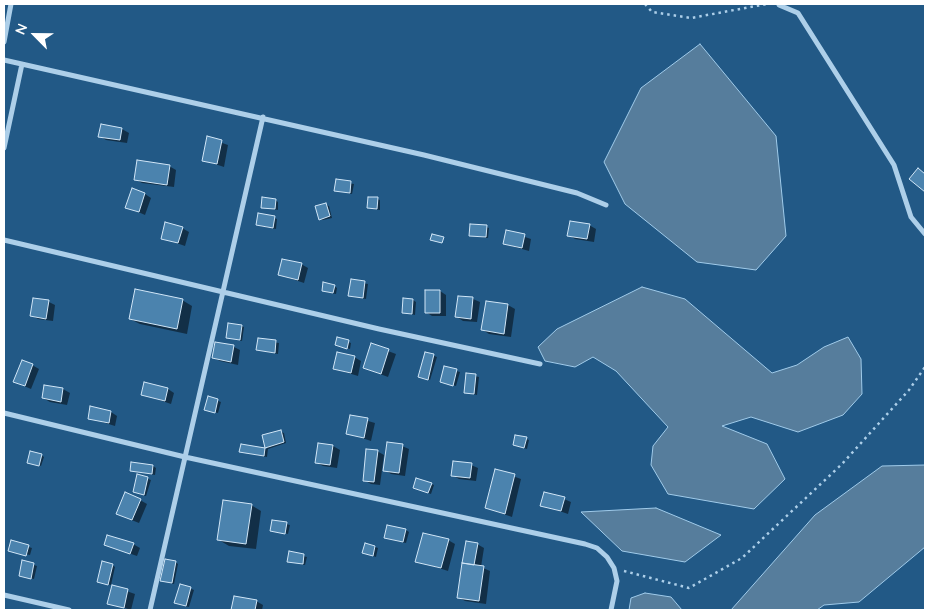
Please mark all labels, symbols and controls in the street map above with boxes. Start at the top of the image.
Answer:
north arrow [10,10,60,60]
text: N [11,21,31,37]

